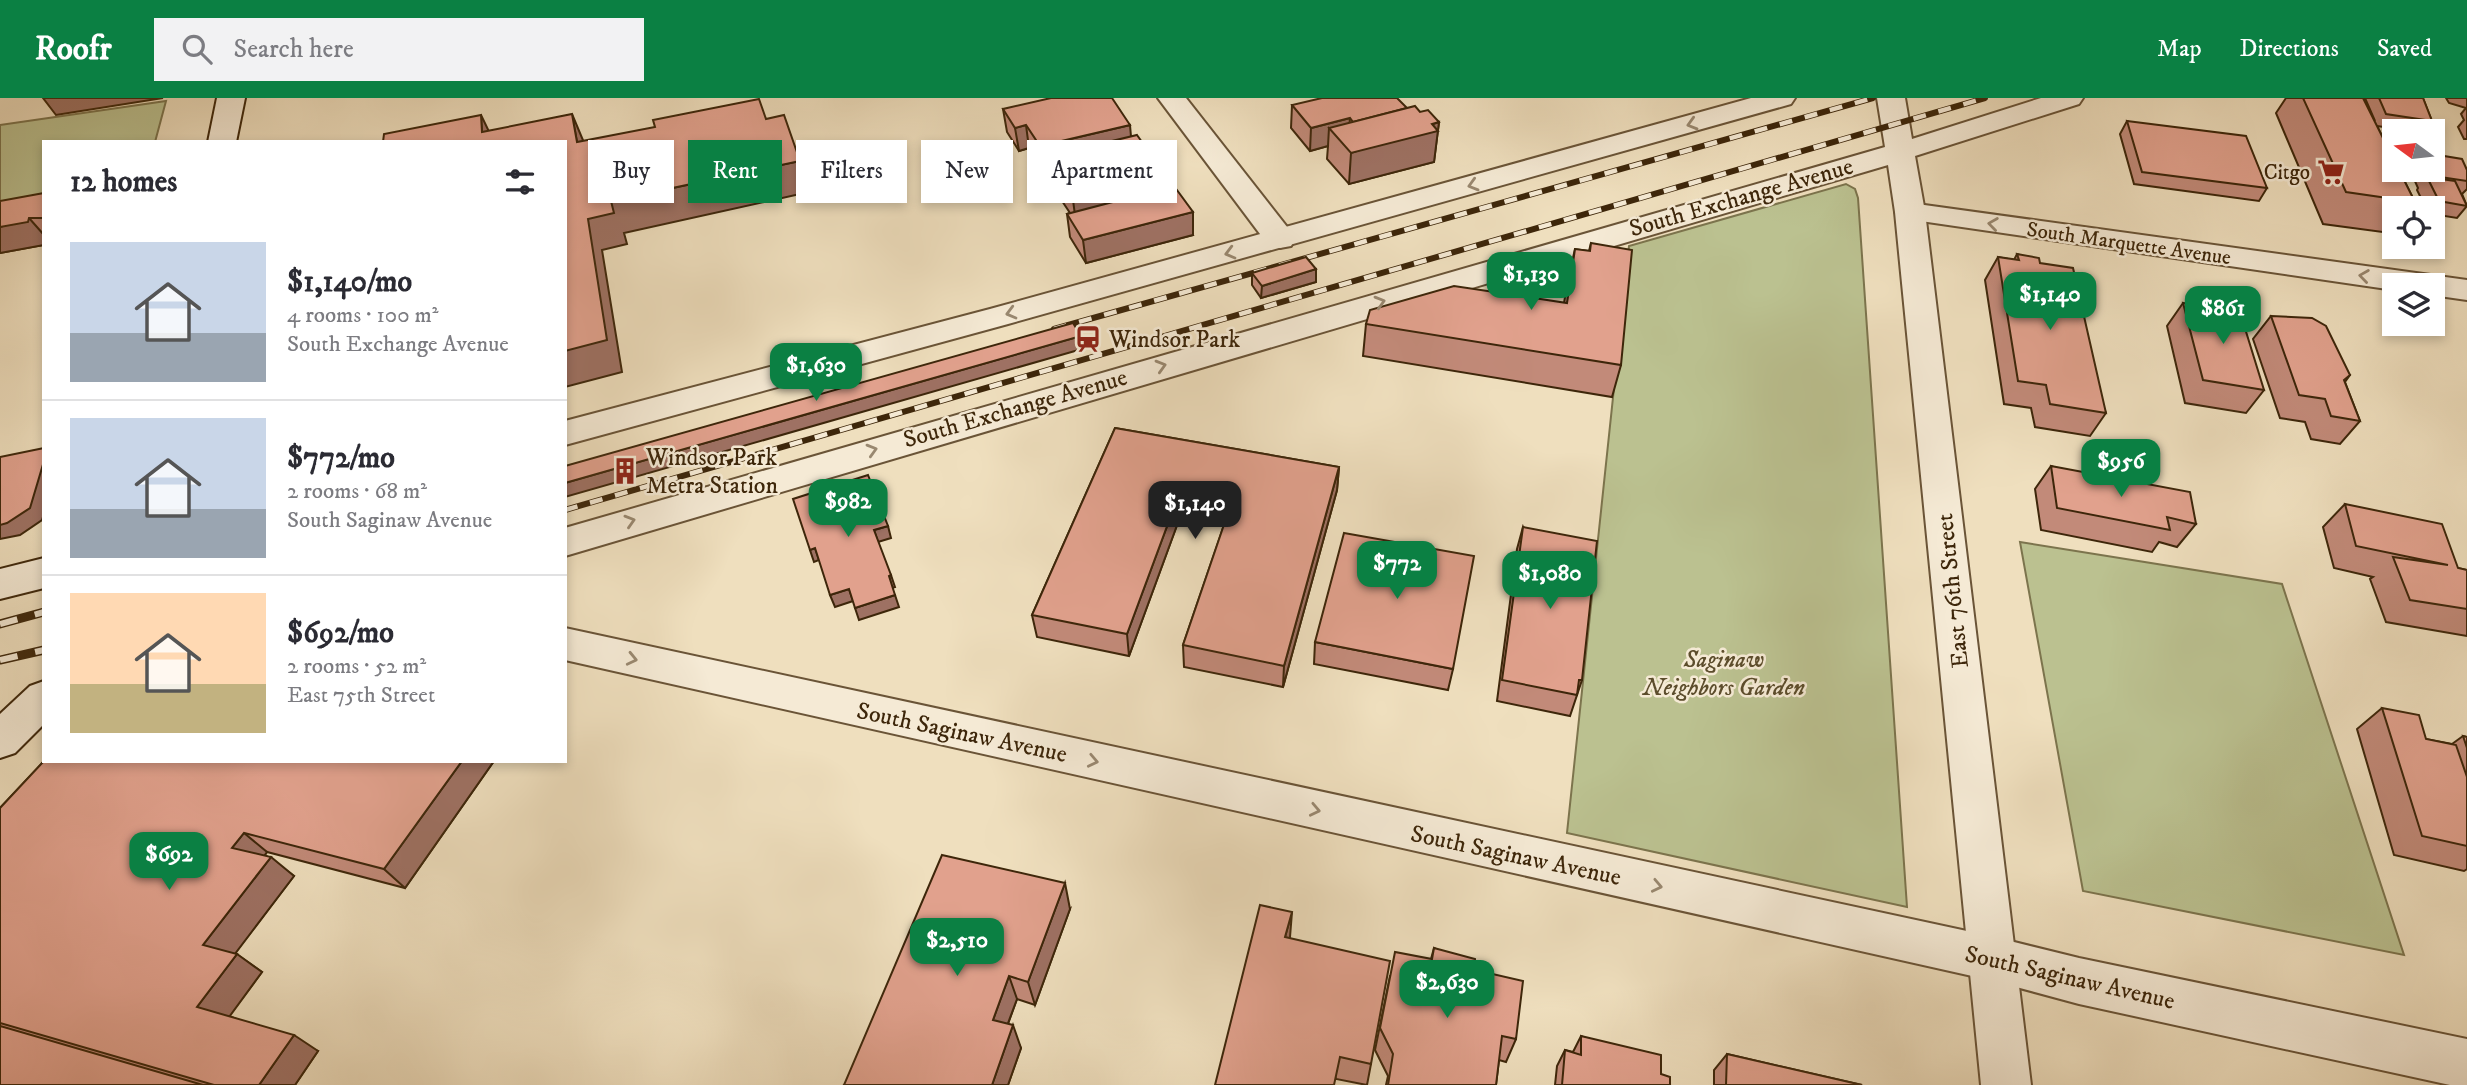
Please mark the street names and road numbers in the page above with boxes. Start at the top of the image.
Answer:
street label: South Exchange Avenue [1626,152,1857,244]
street label: South Marquette Avenue [2025,217,2233,271]
street label: South Exchange Avenue [900,363,1131,455]
street label: East 76th Street [1930,512,1976,670]
street label: South Saginaw Avenue [854,696,1070,770]
street label: South Saginaw Avenue [1408,819,1624,893]
street label: South Saginaw Avenue [1962,939,2178,1017]

